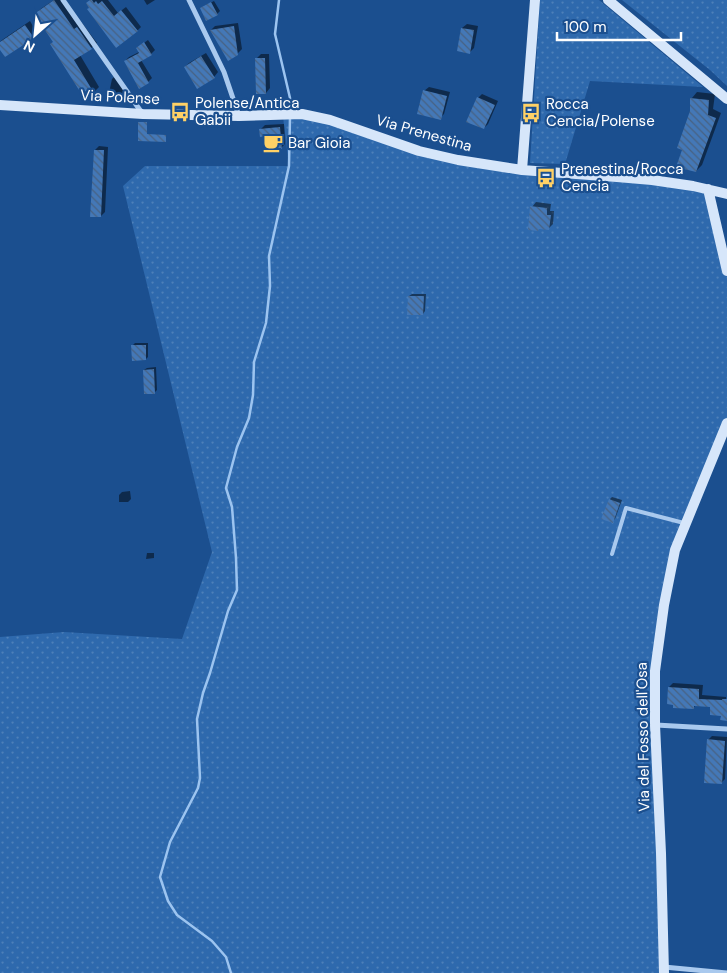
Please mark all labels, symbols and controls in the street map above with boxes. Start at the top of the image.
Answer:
north arrow [10,10,60,60]
scale bar [557,10,681,42]
text: 100 m [564,17,607,37]
text: N [20,36,38,57]
street label: Via Polense [80,85,160,109]
place label: Polense/Antica Gabii [195,93,299,130]
place label: Rocca Cencia/Polense [546,94,655,131]
bus stop icon: Polense/Antica Gabii [169,101,191,123]
bus stop icon: Rocca Cencia/Polense [520,102,542,124]
street label: Via Prenestina [374,110,474,156]
cafe icon: Bar Gioia [262,132,284,154]
place label: Bar Gioia [288,133,350,153]
place label: Prenestina/Rocca Cencia [561,159,683,196]
bus stop icon: Prenestina/Rocca Cencia [535,167,557,189]
street label: Via del Fosso dell'Osa [632,662,654,812]

